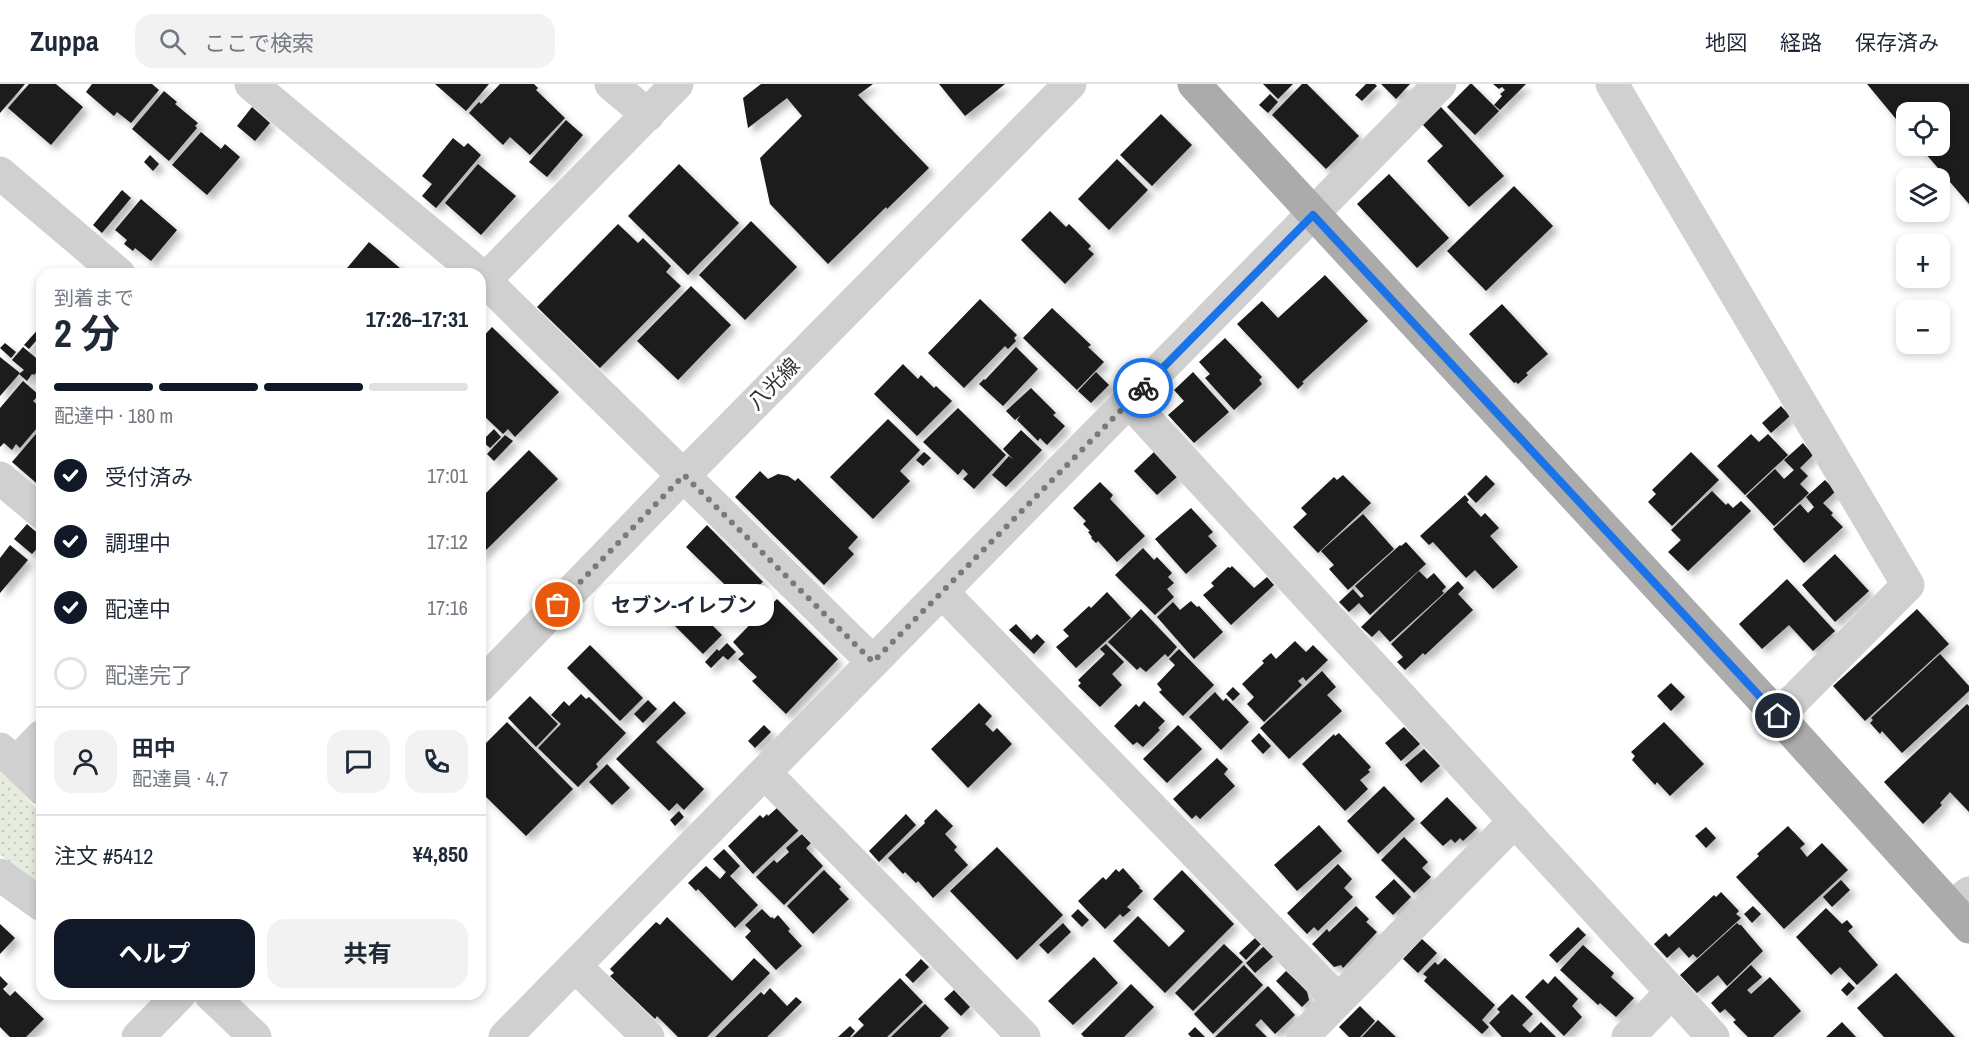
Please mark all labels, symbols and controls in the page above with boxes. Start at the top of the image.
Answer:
search box [135,14,555,68]
text: Zuppa [30,22,99,60]
icon: search [156,25,189,58]
text: ここで検索 [204,28,314,58]
text: 地図 [1705,28,1747,57]
text: 経路 [1780,28,1822,57]
text: 保存済み [1855,28,1939,57]
map controls [1896,102,1950,354]
button: locate [1896,102,1950,156]
button: layers [1896,168,1950,222]
button: + [1896,234,1950,288]
text: 到着まで [54,284,134,311]
button: − [1896,300,1950,354]
text: 17:26–17:31 [366,304,468,334]
text: 2 分 [54,307,120,359]
street label: 八光線 [741,351,806,416]
courier [1113,358,1173,418]
icon: bike [1127,372,1160,405]
text: 配達中 · 180 m [54,402,173,429]
icon: check [54,459,87,492]
text: 受付済み [105,462,193,492]
text: 17:01 [427,462,468,489]
icon: check [54,525,87,558]
text: 調理中 [105,528,171,558]
text: 17:12 [427,528,468,555]
pin [532,579,583,630]
callout: セブン-イレブン [594,584,774,626]
icon: bag [541,588,574,621]
icon: check [54,591,87,624]
text: セブン-イレブン [611,591,757,618]
text: 配達中 [105,594,171,624]
text: 17:16 [427,594,468,621]
text: 配達完了 [105,660,193,690]
pin [1752,690,1803,741]
icon: home [1761,699,1794,732]
button: person [54,730,117,793]
button: chat [327,730,390,793]
button: phone [405,730,468,793]
text: 田中 [132,733,176,763]
text: 配達員 · 4.7 [132,765,228,792]
text: ¥4,850 [413,839,468,869]
text: 注文 #5412 [54,841,153,871]
button: ヘルプ [54,919,255,988]
button: 共有 [267,919,468,988]

